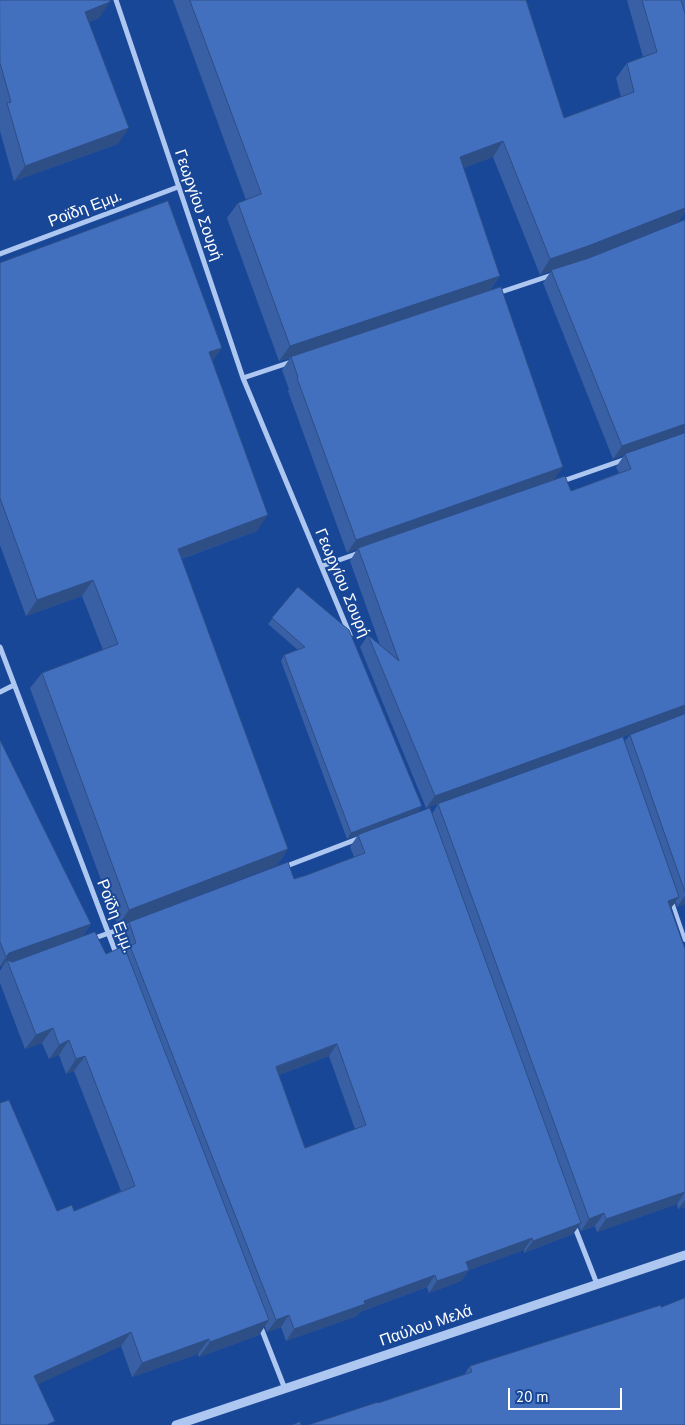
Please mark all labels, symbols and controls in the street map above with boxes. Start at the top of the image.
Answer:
street label: Γεωργίου Σουρή [170,147,226,263]
street label: Ροϊδη Εμμ. [46,186,124,232]
street label: Γεωργίου Σουρή [310,526,374,640]
street label: Ροϊδη Εμμ. [92,877,138,955]
street label: Παύλου Μελά [377,1301,475,1351]
scale bar [510,1378,624,1410]
text: 20 m [516,1387,549,1406]

